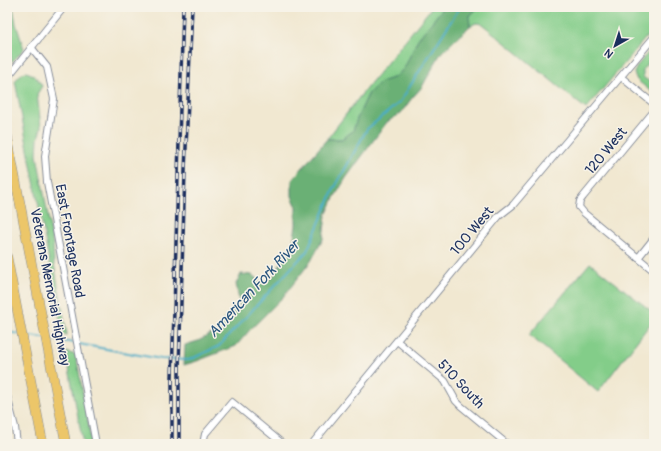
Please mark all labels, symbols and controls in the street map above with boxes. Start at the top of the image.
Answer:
north arrow [595,26,635,66]
text: N [602,46,616,61]
street label: 120 West [581,124,631,178]
street label: East Frontage Road [52,183,88,299]
street label: 100 West [447,203,498,259]
street label: Veterans Memorial Highway [26,207,74,367]
water label: American Fork River [204,235,305,342]
street label: 510 South [434,356,488,412]

